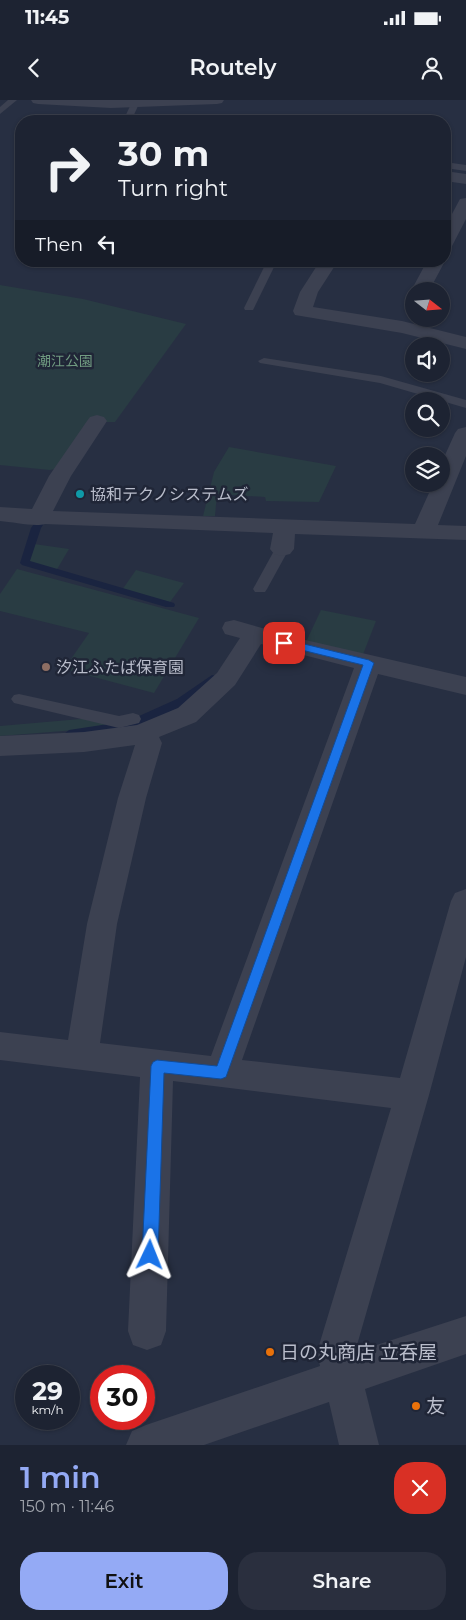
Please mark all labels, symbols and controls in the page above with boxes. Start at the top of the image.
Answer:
text: 11:45 [25,6,69,29]
icon: back [20,54,48,82]
text: Routely [190,54,276,81]
icon: person [418,54,446,82]
text: 30 m [118,132,209,175]
icon: right [35,135,100,200]
text: Turn right [118,175,228,202]
icon: left [93,230,121,258]
text: Then [35,233,83,256]
north arrow [405,282,450,328]
map controls [405,282,450,492]
button: sound [405,337,450,382]
park label: 潮江公園 [37,352,93,370]
button: search [405,392,450,437]
button: layers [405,447,450,492]
place label: 協和テクノシステムズ [90,485,249,504]
marker: 協和テクノシステムズ [74,488,86,500]
pin [263,622,305,664]
icon: arrive [270,629,298,657]
place label: 汐江ふたば保育園 [56,658,184,677]
marker: 汐江ふたば保育園 [40,661,52,673]
position arrow [123,1228,175,1280]
place label: 日の丸商店 立呑屋 [280,1341,437,1364]
marker: 日の丸商店 立呑屋 [264,1346,276,1358]
speed limit sign: 30 [90,1365,155,1430]
text: 29 [32,1376,63,1406]
place label: 友 [426,1395,445,1418]
marker: 友 [410,1400,422,1412]
text: km/h [31,1402,64,1417]
text: 1 min [20,1459,101,1496]
button: close [394,1462,446,1514]
text: 150 m · 11:46 [20,1497,114,1516]
button: Exit [20,1552,228,1610]
button: Share [238,1552,446,1610]

